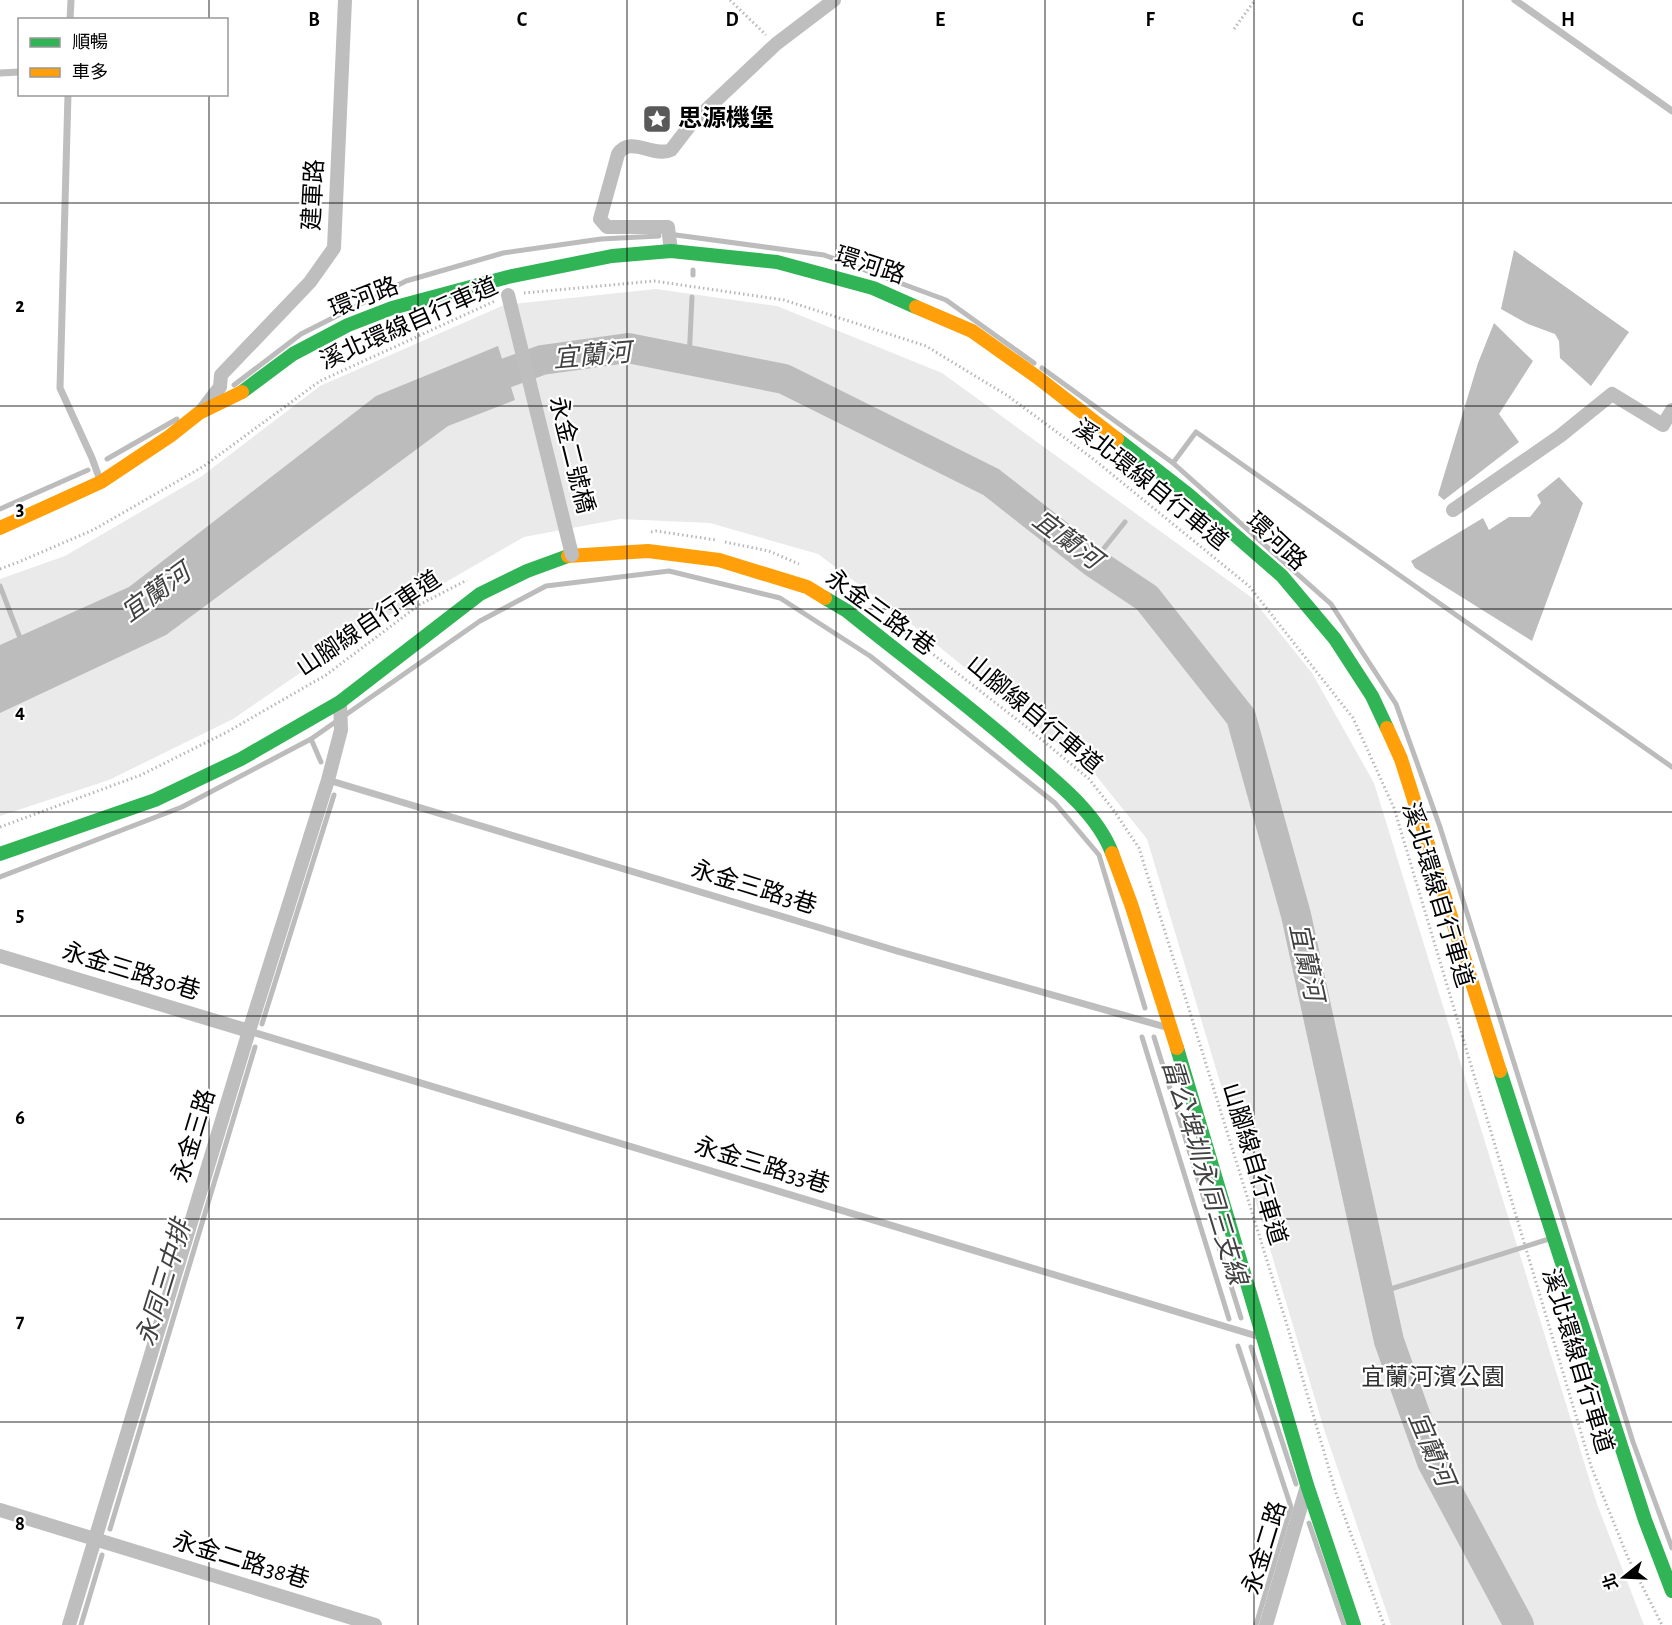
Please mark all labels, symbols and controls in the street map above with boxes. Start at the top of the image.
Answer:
text: B [308,10,320,30]
text: C [517,10,528,30]
text: D [725,10,739,30]
text: E [935,10,945,30]
text: F [1145,10,1155,30]
text: G [1352,10,1364,30]
text: H [1561,10,1575,30]
legend [18,18,228,96]
text: 順暢 [72,32,108,52]
text: 車多 [72,62,108,82]
place icon: 思源機堡 [641,103,673,135]
place label: 思源機堡 [678,105,774,131]
street label: 建軍路 [298,158,328,232]
street label: 環河路 [832,242,909,289]
street label: 溪北環線自行車道 [316,272,502,374]
street label: 環河路 [325,272,402,322]
text: 2 [15,296,25,316]
water label: 宜蘭河 [552,338,637,372]
street label: 永金二號橋 [545,393,599,516]
street label: 溪北環線自行車道 [1068,414,1233,555]
text: 3 [16,499,24,519]
water label: 宜蘭河 [1028,505,1111,577]
street label: 環河路 [1241,507,1312,575]
water label: 宜蘭河 [116,556,199,626]
street label: 永金三路1巷 [821,564,940,660]
street label: 山腳線自行車道 [292,565,445,681]
street label: 山腳線自行車道 [962,650,1107,778]
text: 4 [15,702,25,722]
street label: 溪北環線自行車道 [1397,799,1478,990]
street label: 永金三路3巷 [688,856,820,918]
text: 5 [16,905,24,925]
water label: 宜蘭河 [1285,921,1329,1008]
street label: 永金三路30巷 [59,938,203,1004]
water label: 雷公埤圳永同三支線 [1157,1056,1252,1291]
street label: 山腳線自行車道 [1218,1080,1292,1248]
street label: 永金三路 [167,1086,220,1185]
text: 6 [15,1108,25,1128]
street label: 永金三路33巷 [692,1132,833,1198]
water label: 永同三中排 [132,1214,196,1349]
street label: 溪北環線自行車道 [1537,1265,1618,1456]
text: 7 [16,1311,25,1331]
park label: 宜蘭河濱公園 [1361,1364,1505,1390]
water label: 宜蘭河 [1404,1408,1461,1495]
street label: 永金二路 [1238,1498,1291,1597]
text: 8 [15,1514,25,1534]
street label: 永金二路38巷 [170,1527,313,1593]
north arrow [1594,1547,1654,1607]
text: 北 [1600,1571,1621,1592]

